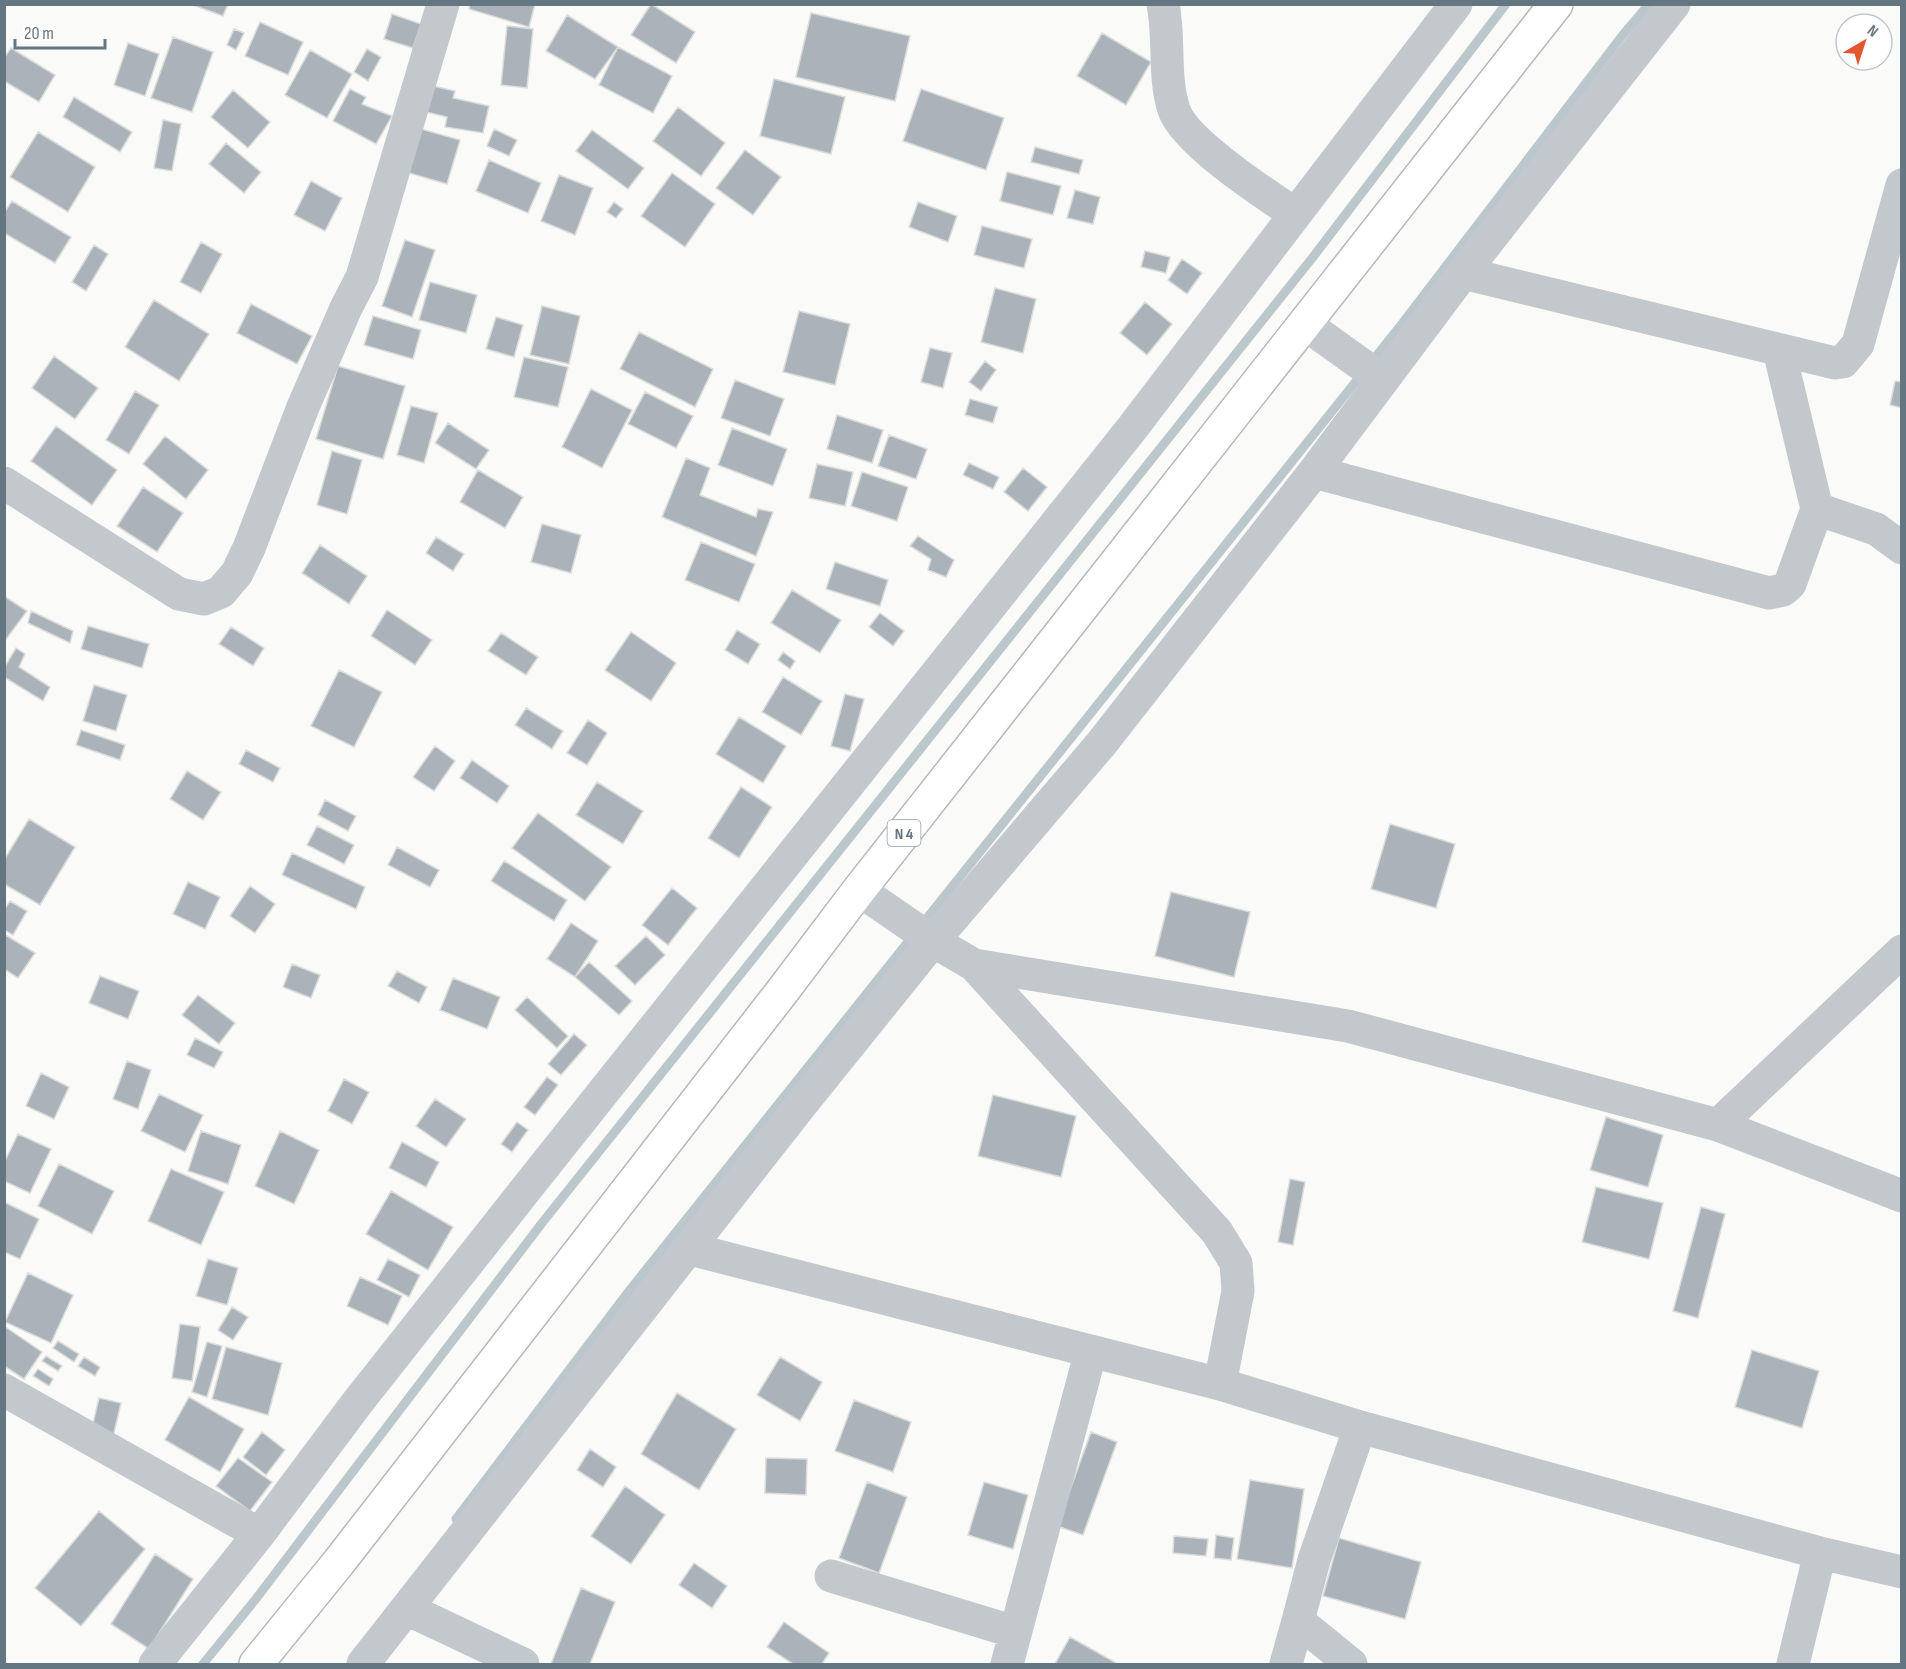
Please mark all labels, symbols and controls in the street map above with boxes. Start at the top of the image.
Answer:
scale bar [15,12,105,50]
north arrow [1834,12,1894,72]
text: N [1863,21,1882,42]
text: 20 m [24,23,54,44]
road number: N 4 [888,820,920,846]

